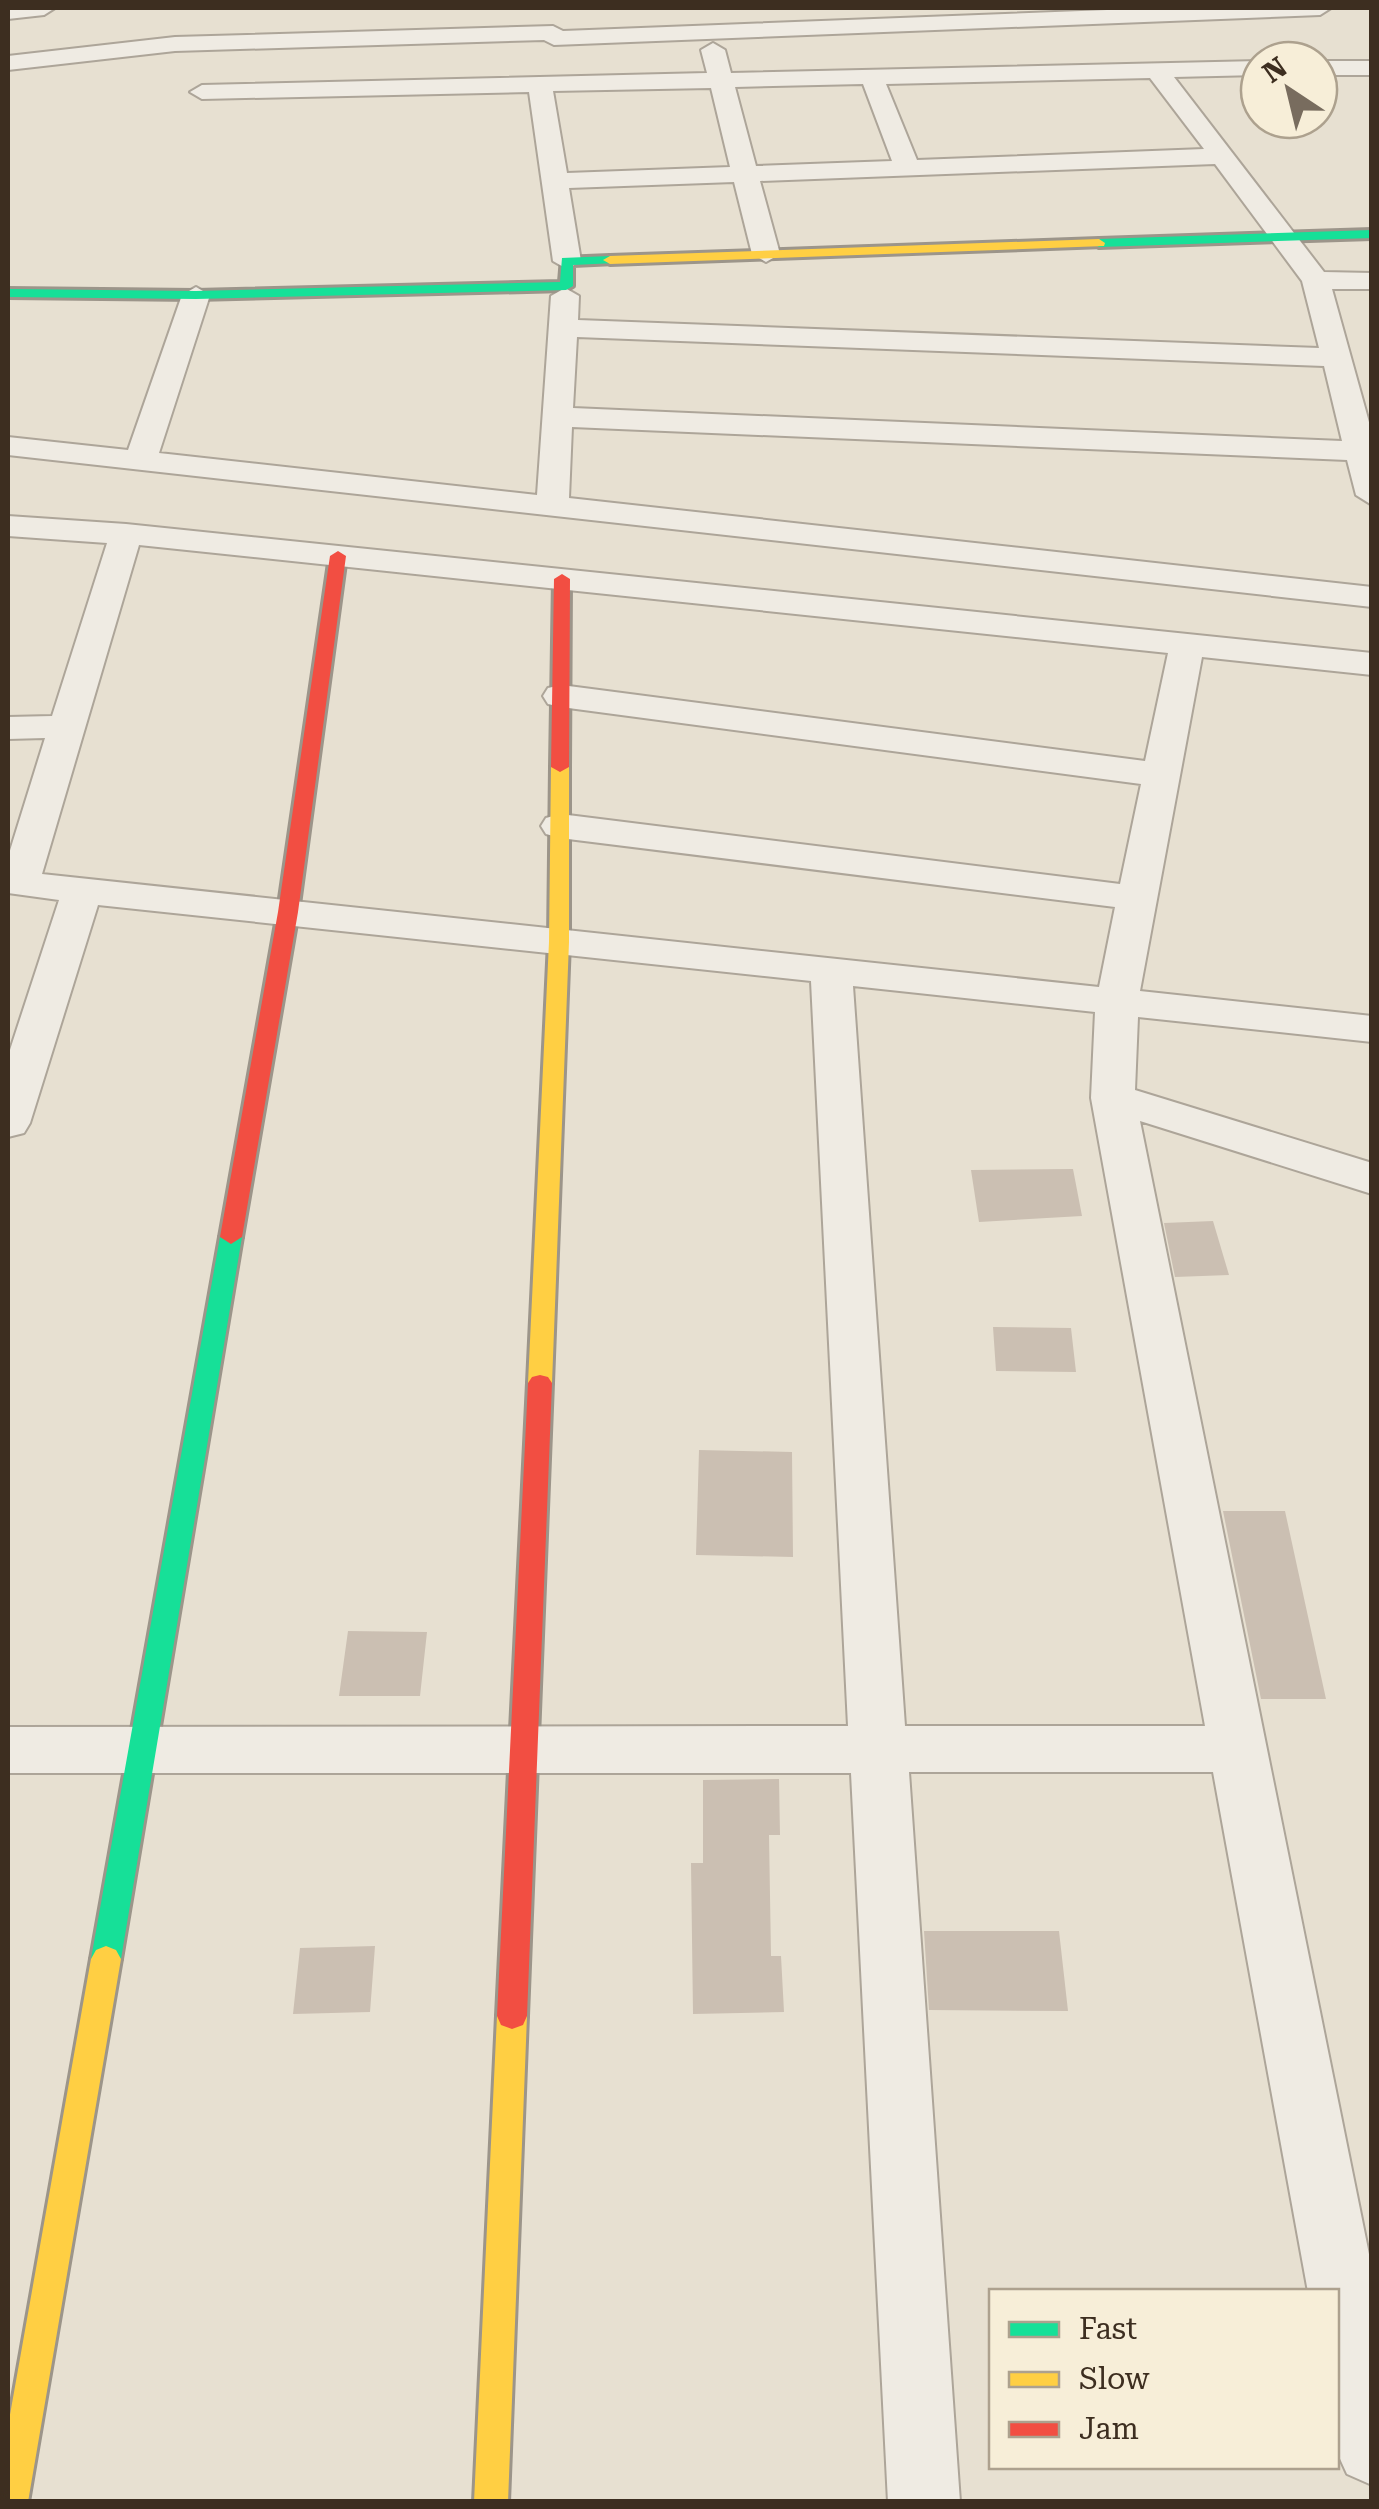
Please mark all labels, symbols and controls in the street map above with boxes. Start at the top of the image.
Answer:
north arrow [1239,40,1339,140]
text: N [1257,50,1293,90]
legend [989,2289,1339,2469]
text: Fast [1079,2311,1137,2346]
text: Slow [1079,2361,1150,2396]
text: Jam [1079,2411,1139,2446]

